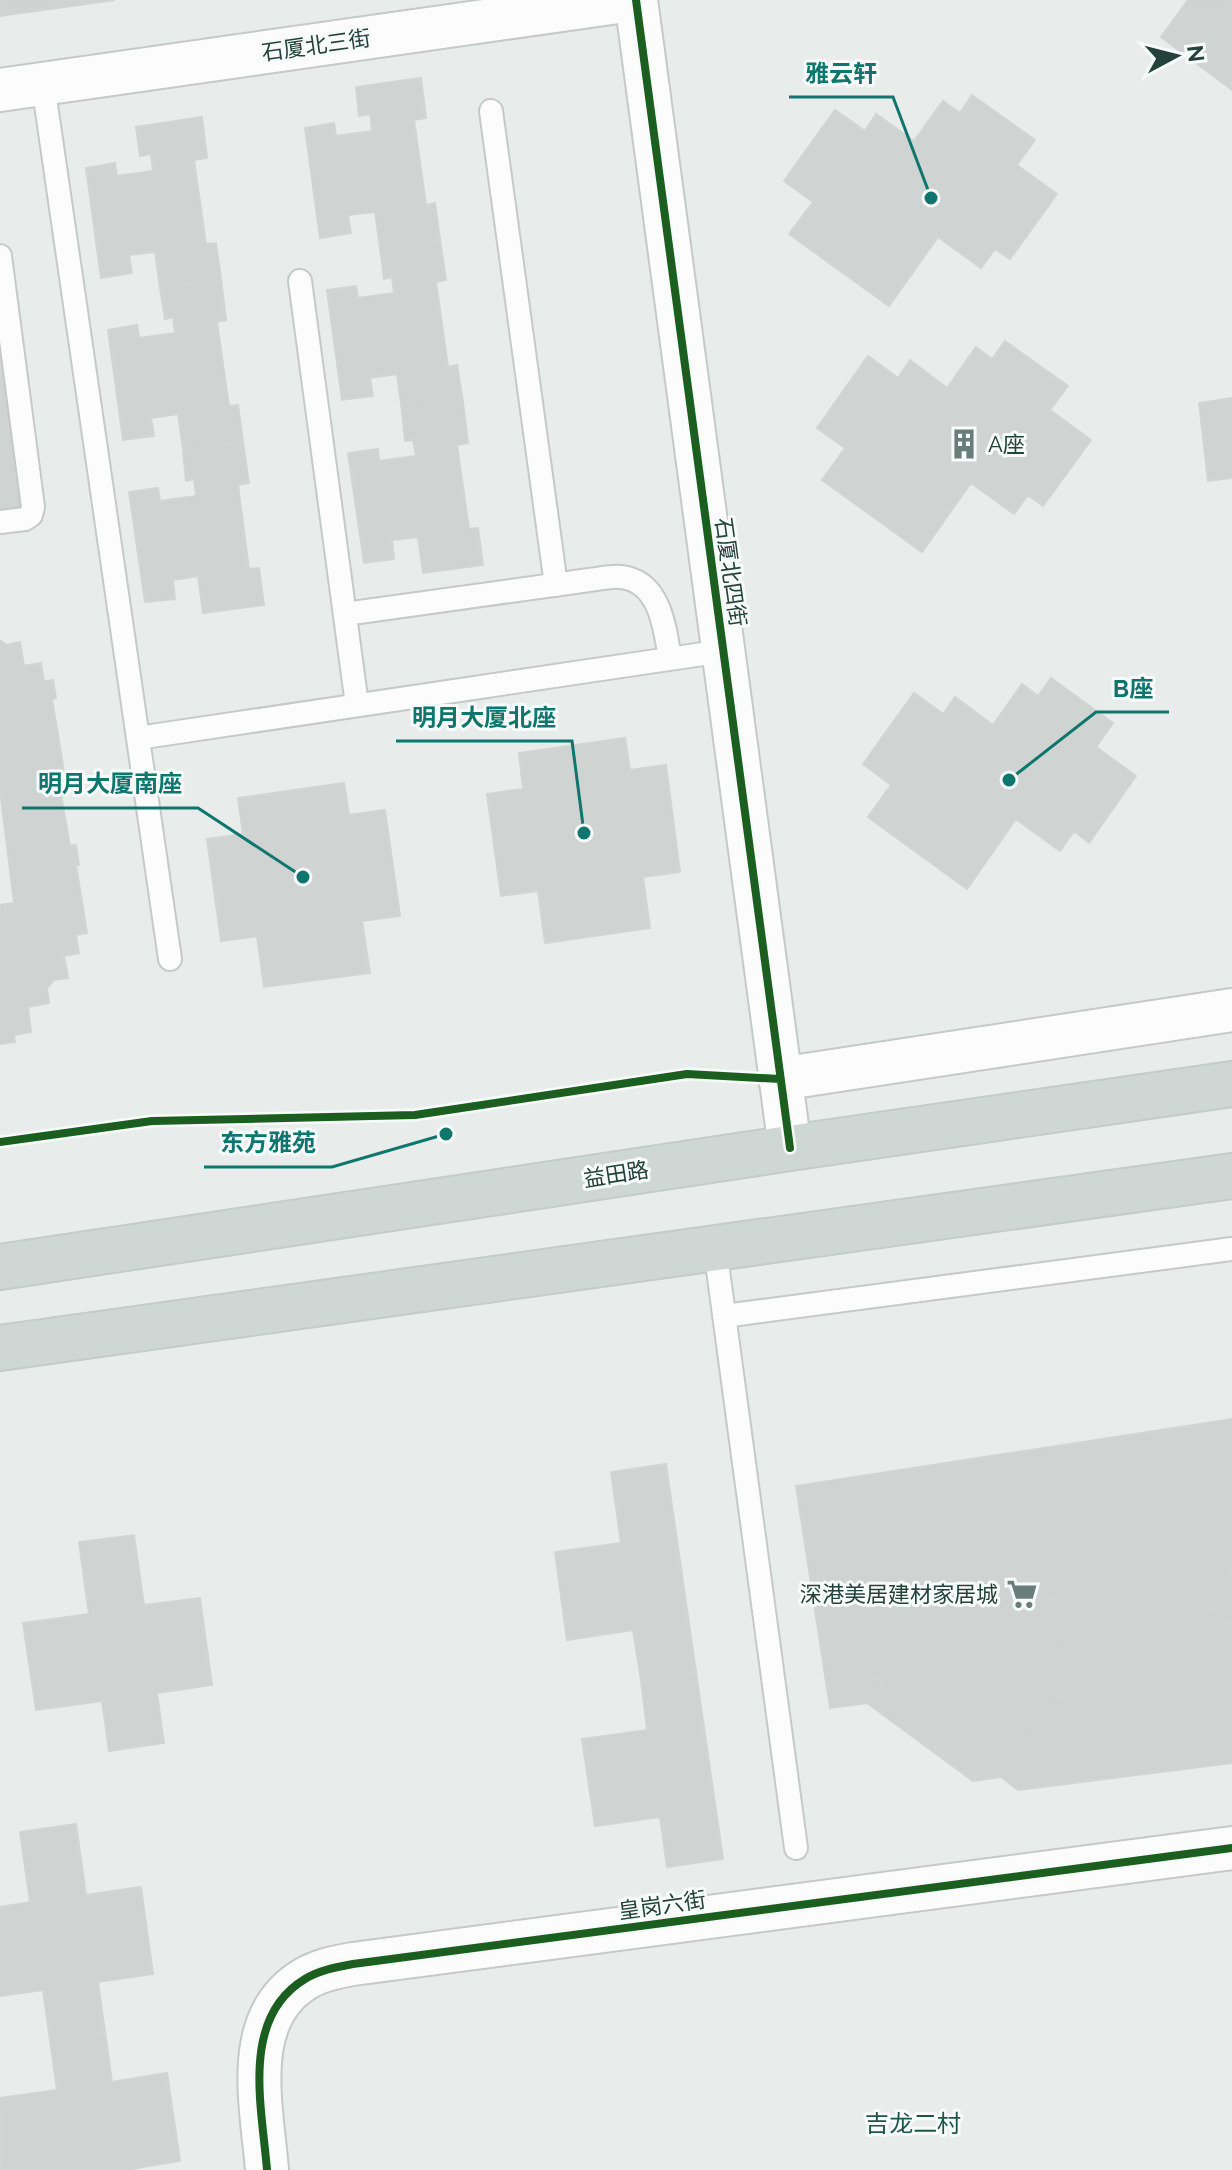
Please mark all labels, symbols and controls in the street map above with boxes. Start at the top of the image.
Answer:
north arrow [1136,16,1216,96]
street label: 石厦北三街 [260,24,372,66]
text: N [1182,44,1210,63]
callout: 雅云轩 [789,49,893,97]
text: 雅云轩 [805,59,877,88]
building icon: A座 [947,427,981,461]
place label: A座 [988,431,1025,457]
street label: 石厦北四街 [710,516,752,628]
callout: B座 [1096,664,1169,712]
text: B座 [1113,674,1153,703]
callout: 明月大厦北座 [396,693,572,741]
text: 明月大厦北座 [412,703,556,732]
callout: 明月大厦南座 [22,760,198,808]
text: 明月大厦南座 [38,769,182,798]
callout: 东方雅苑 [204,1119,332,1167]
text: 东方雅苑 [220,1128,316,1157]
street label: 益田路 [581,1156,651,1192]
supermarket icon: 深港美居建材家居城 [1005,1577,1039,1611]
place label: 深港美居建材家居城 [800,1581,998,1607]
street label: 皇岗六街 [617,1886,707,1924]
district label: 吉龙二村 [865,2109,961,2138]

